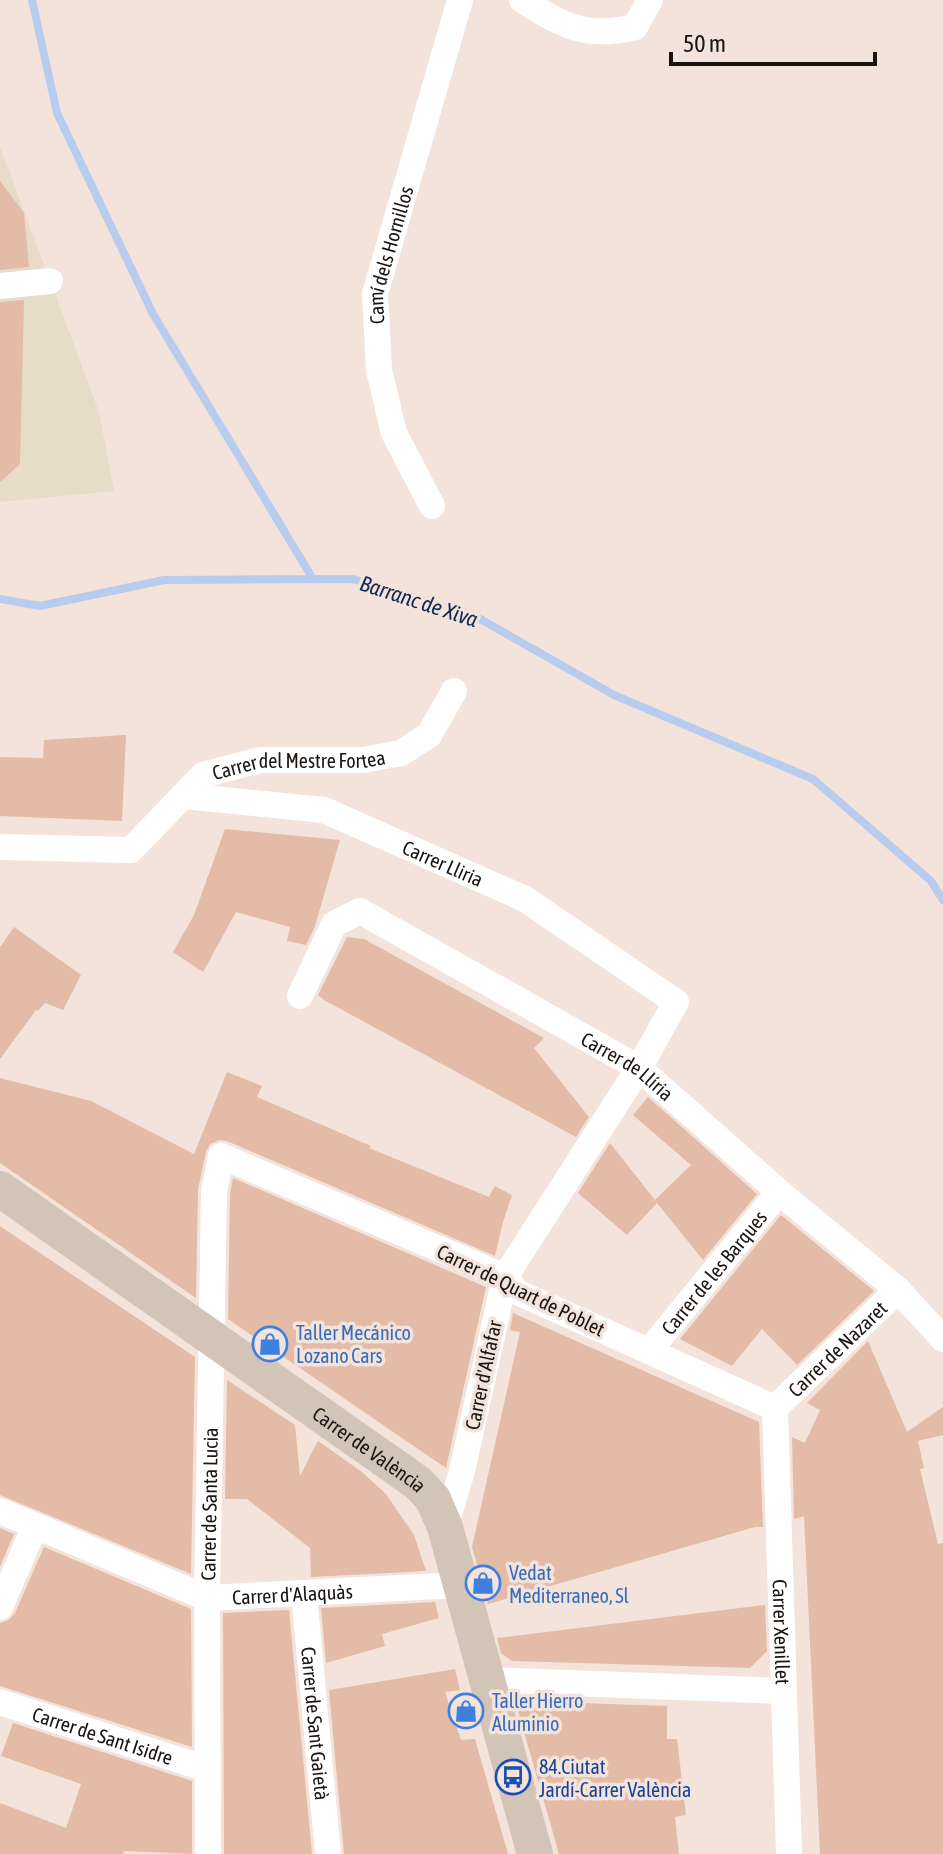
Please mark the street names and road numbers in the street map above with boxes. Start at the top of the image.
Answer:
street label: Camí dels Hornillos [363,183,417,325]
street label: Carrer del Mestre Fortea [210,745,387,784]
street label: Carrer Lliria [399,835,487,891]
street label: Carrer de Llíria [577,1027,678,1105]
street label: Carrer de les Barques [656,1205,771,1339]
street label: Carrer de Quart de Poblet [433,1239,609,1341]
street label: Carrer de Nazaret [783,1296,891,1401]
street label: Carrer d'Alfafar [460,1317,506,1432]
street label: Carrer de València [309,1401,431,1496]
street label: Carrer de Santa Lucia [196,1427,221,1581]
street label: Carrer d'Alaquàs [232,1579,353,1608]
street label: Carrer Xenillet [769,1579,795,1685]
street label: Carrer de Sant Gaietà [297,1646,334,1801]
street label: Carrer de Sant Isidre [30,1702,176,1769]

